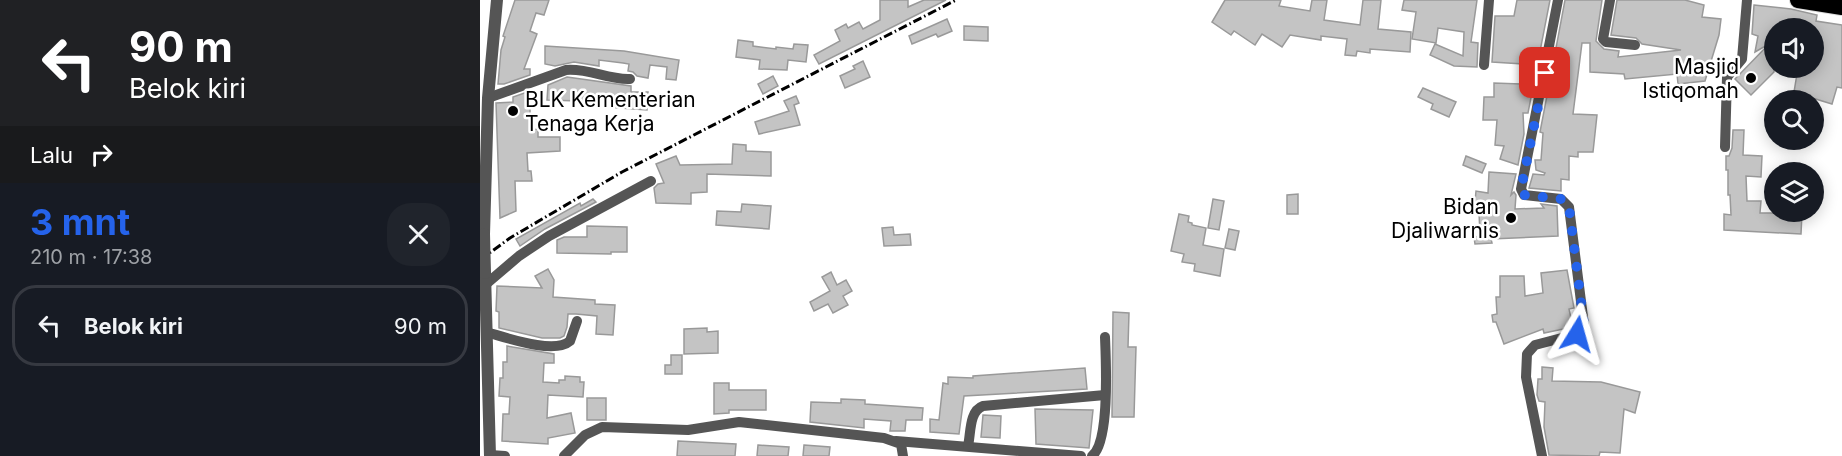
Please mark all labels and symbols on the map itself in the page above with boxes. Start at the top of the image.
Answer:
pin [1519,47,1570,98]
place label: Masjid Istiqomah [1642,54,1739,103]
marker: Masjid Istiqomah [1744,71,1758,85]
place label: BLK Kementerian Tenaga Kerja [525,87,696,136]
marker: BLK Kementerian Tenaga Kerja [506,104,520,118]
place label: Bidan Djaliwarnis [1391,194,1499,243]
marker: Bidan Djaliwarnis [1504,211,1518,225]
position arrow [1545,302,1609,366]

